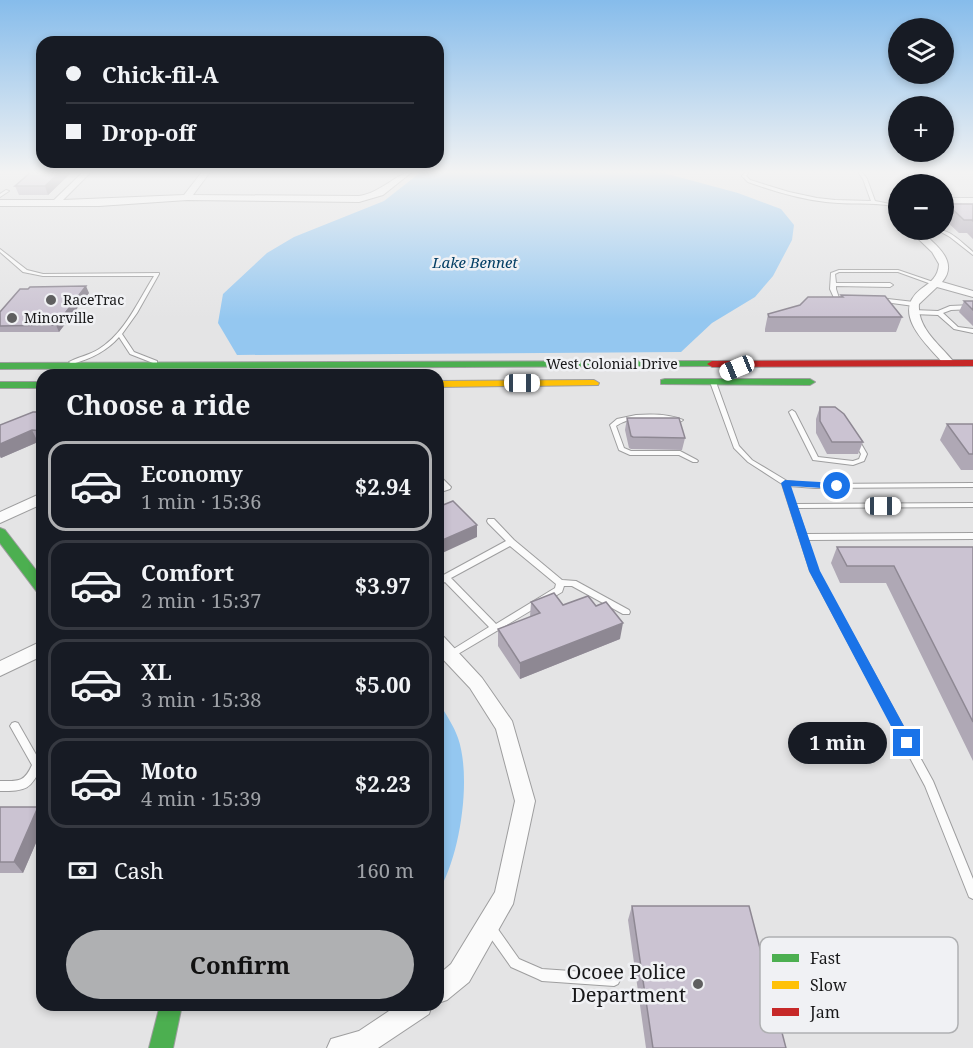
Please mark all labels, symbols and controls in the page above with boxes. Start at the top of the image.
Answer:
map controls [888,18,954,240]
button: layers [888,18,954,84]
text: Chick-fil-A [102,59,219,89]
button: + [888,96,954,162]
text: Drop-off [102,117,195,147]
button: − [888,174,954,240]
water label: Lake Bennet [431,252,518,272]
place label: RaceTrac [63,290,124,309]
marker: RaceTrac [44,293,58,307]
place label: Minorville [24,308,94,327]
marker: Minorville [5,311,19,325]
car [717,353,757,383]
street label: West Colonial Drive [546,354,678,373]
car [504,374,540,392]
text: Choose a ride [66,386,251,423]
text: Economy [141,458,243,488]
icon: car [69,459,123,513]
text: $2.94 [355,471,411,501]
route start [823,472,850,499]
text: 1 min · 15:36 [141,488,261,515]
car [865,497,901,515]
text: Comfort [141,557,234,587]
icon: car [69,558,123,612]
text: $3.97 [355,570,411,600]
text: 2 min · 15:37 [141,587,261,614]
text: XL [141,656,172,686]
icon: car [69,657,123,711]
text: $5.00 [355,669,411,699]
text: 3 min · 15:38 [141,686,261,713]
callout: 1 min [787,722,886,764]
text: 1 min [809,729,866,756]
route end [893,729,920,756]
text: Moto [141,755,198,785]
icon: car [69,756,123,810]
text: $2.23 [355,768,411,798]
text: 4 min · 15:39 [141,785,261,812]
icon: cash [66,854,99,887]
text: Cash [114,855,164,885]
text: 160 m [356,857,414,884]
button: Confirm [66,930,414,999]
legend [760,937,958,1033]
text: Fast [810,947,841,969]
place label: Ocoee Police Department [566,958,686,1008]
text: Slow [810,974,847,996]
marker: Ocoee Police Department [691,977,705,991]
text: Jam [809,1001,840,1023]

